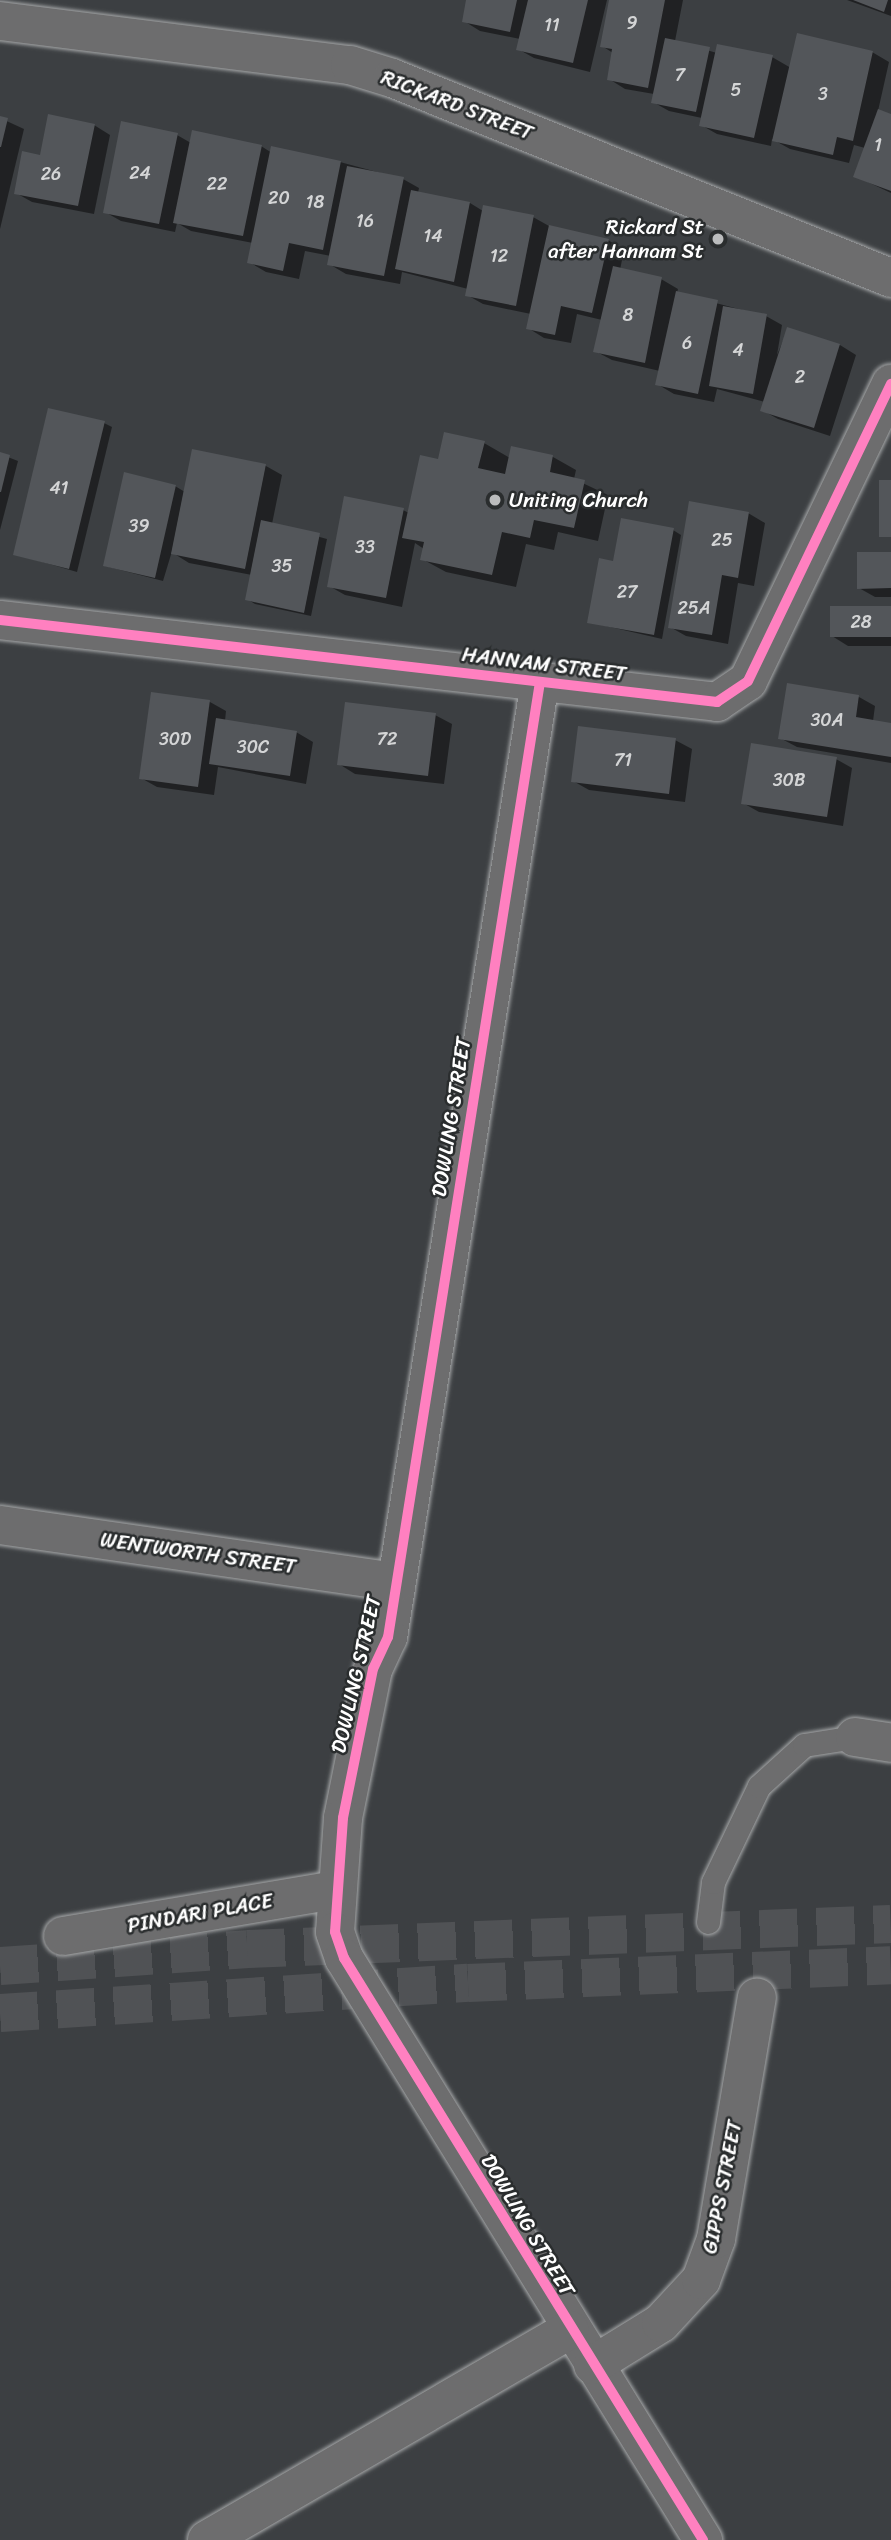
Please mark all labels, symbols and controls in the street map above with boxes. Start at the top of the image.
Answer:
house number: 9 [626,12,638,34]
house number: 11 [544,14,560,36]
street label: RICKARD STREET [376,64,538,146]
house number: 7 [675,64,685,86]
house number: 5 [731,79,741,101]
house number: 3 [818,83,828,105]
house number: 1 [874,134,882,156]
house number: 24 [129,162,151,184]
house number: 26 [41,163,61,185]
house number: 22 [207,173,227,195]
house number: 20 [268,187,290,209]
house number: 18 [306,191,324,213]
house number: 16 [356,210,374,232]
place label: Rickard St after Hannam St [548,214,704,264]
house number: 14 [424,225,442,247]
marker: Rickard St after Hannam St [710,231,726,247]
house number: 12 [490,245,508,267]
house number: 8 [623,304,633,326]
house number: 6 [682,332,692,354]
house number: 4 [732,339,744,361]
house number: 2 [795,366,805,388]
house number: 41 [50,477,68,499]
place label: Uniting Church [509,487,648,513]
marker: Uniting Church [487,492,503,508]
house number: 39 [129,515,149,537]
house number: 25 [711,529,733,551]
house number: 33 [355,536,375,558]
house number: 35 [272,555,292,577]
house number: 27 [617,581,637,603]
house number: 25A [677,597,711,619]
house number: 28 [850,611,872,633]
street label: HANNAM STREET [460,641,628,687]
house number: 30A [810,709,844,731]
house number: 30D [159,728,191,750]
house number: 72 [377,728,397,750]
house number: 30C [237,736,269,758]
house number: 71 [614,749,632,771]
house number: 30B [773,769,805,791]
street label: DOWLING STREET [426,1034,476,1200]
street label: WENTWORTH STREET [98,1527,298,1579]
street label: DOWLING STREET [325,1591,387,1757]
street label: PINDARI PLACE [125,1888,275,1938]
street label: GIPPS STREET [697,2118,747,2256]
street label: DOWLING STREET [475,2148,581,2302]

